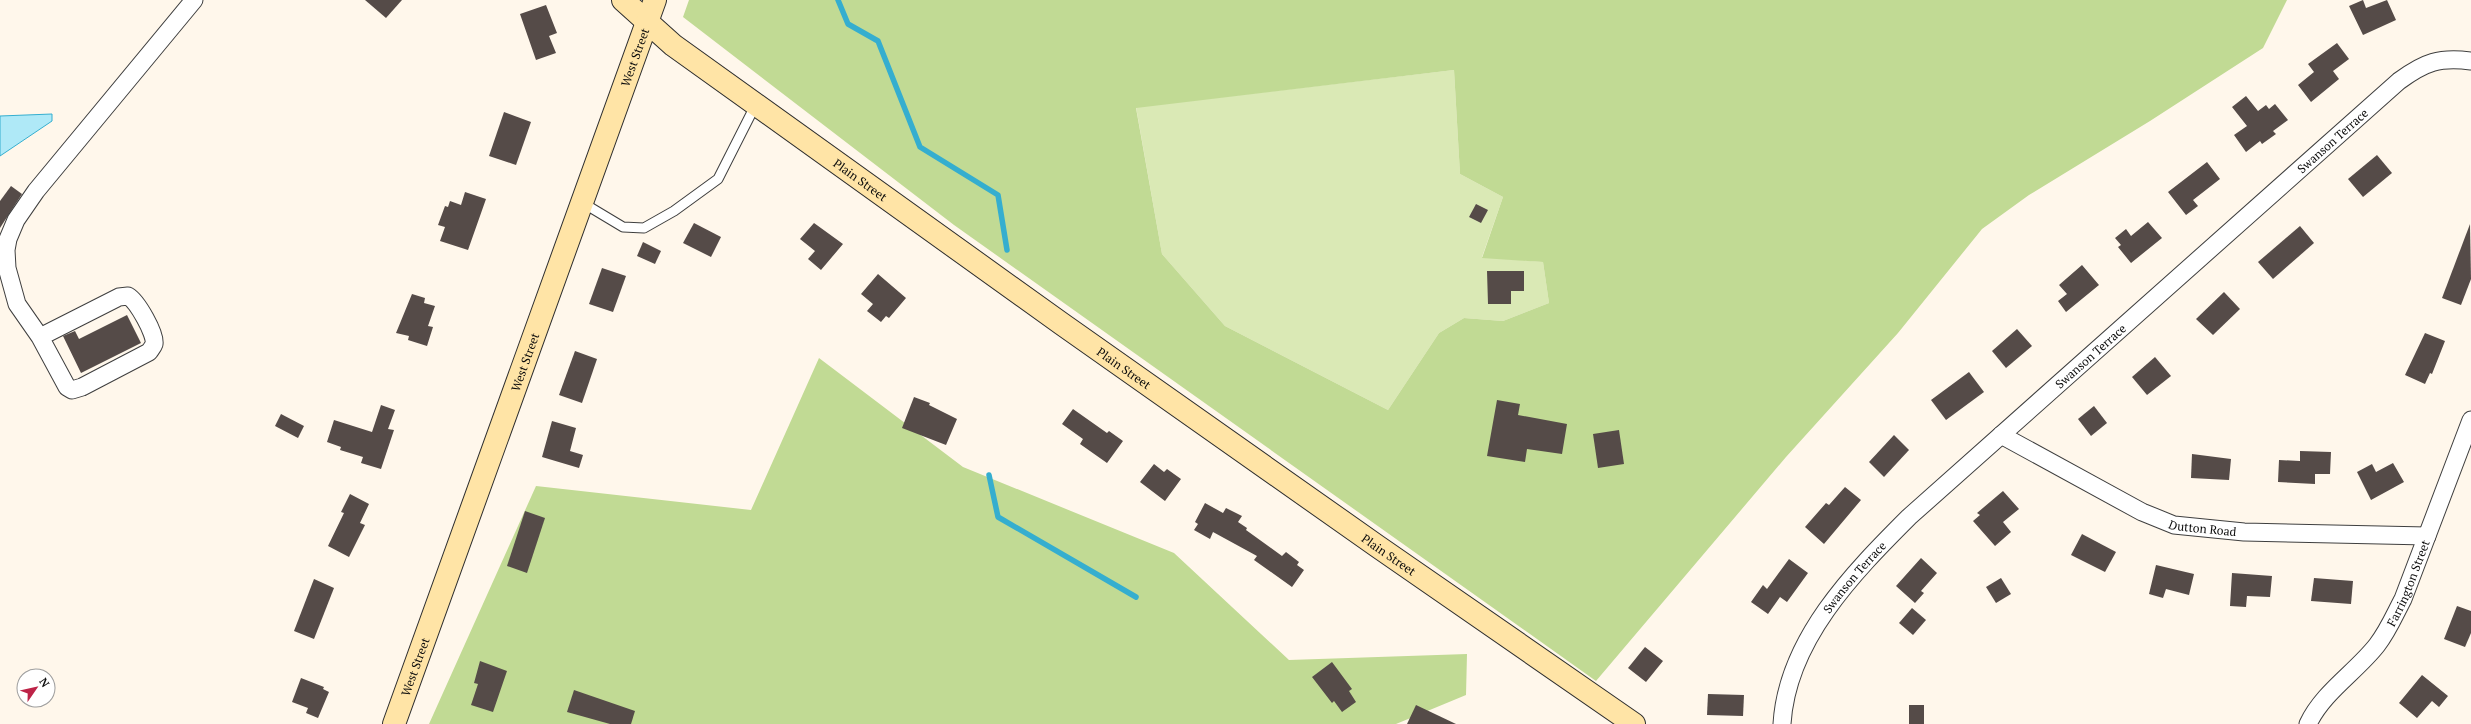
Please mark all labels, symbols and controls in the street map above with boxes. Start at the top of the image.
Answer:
street label: West Street [617,25,652,88]
street label: Swanson Terrace [2294,105,2371,176]
street label: Plain Street [831,155,891,204]
street label: Swanson Terrace [2052,320,2129,391]
street label: West Street [507,330,542,393]
street label: Plain Street [1094,344,1154,392]
street label: Dutton Road [2166,516,2237,539]
street label: Plain Street [1359,530,1419,579]
street label: Farrington Street [2383,537,2432,629]
street label: Swanson Terrace [1819,538,1889,616]
street label: West Street [397,635,432,698]
north arrow [16,668,56,708]
text: N [36,675,53,690]

